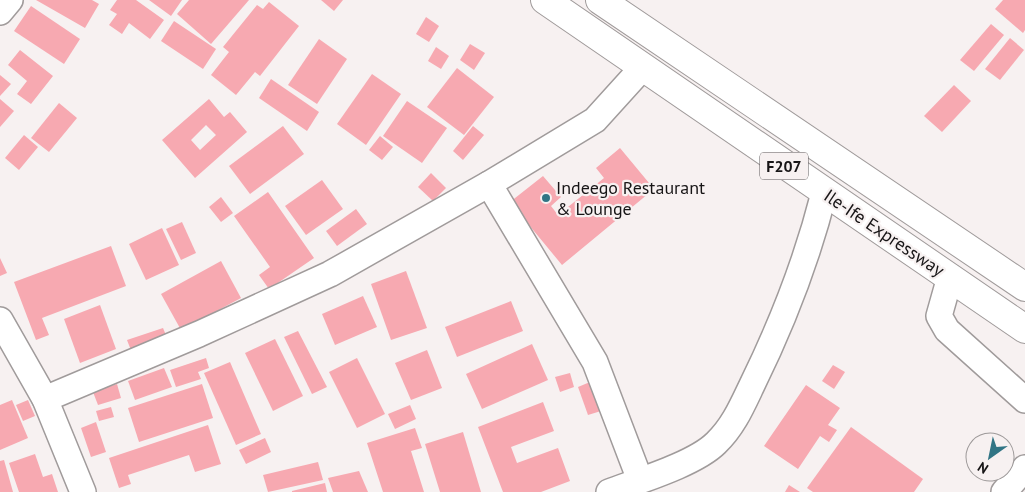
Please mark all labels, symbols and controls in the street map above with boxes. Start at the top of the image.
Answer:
road number: F207 [760,153,808,180]
place label: Indeego Restaurant & Lounge [556,176,705,220]
street label: Ile-Ife Expressway [820,184,949,282]
marker: Indeego Restaurant & Lounge [540,192,552,204]
north arrow [965,432,1015,482]
text: N [974,458,992,478]

